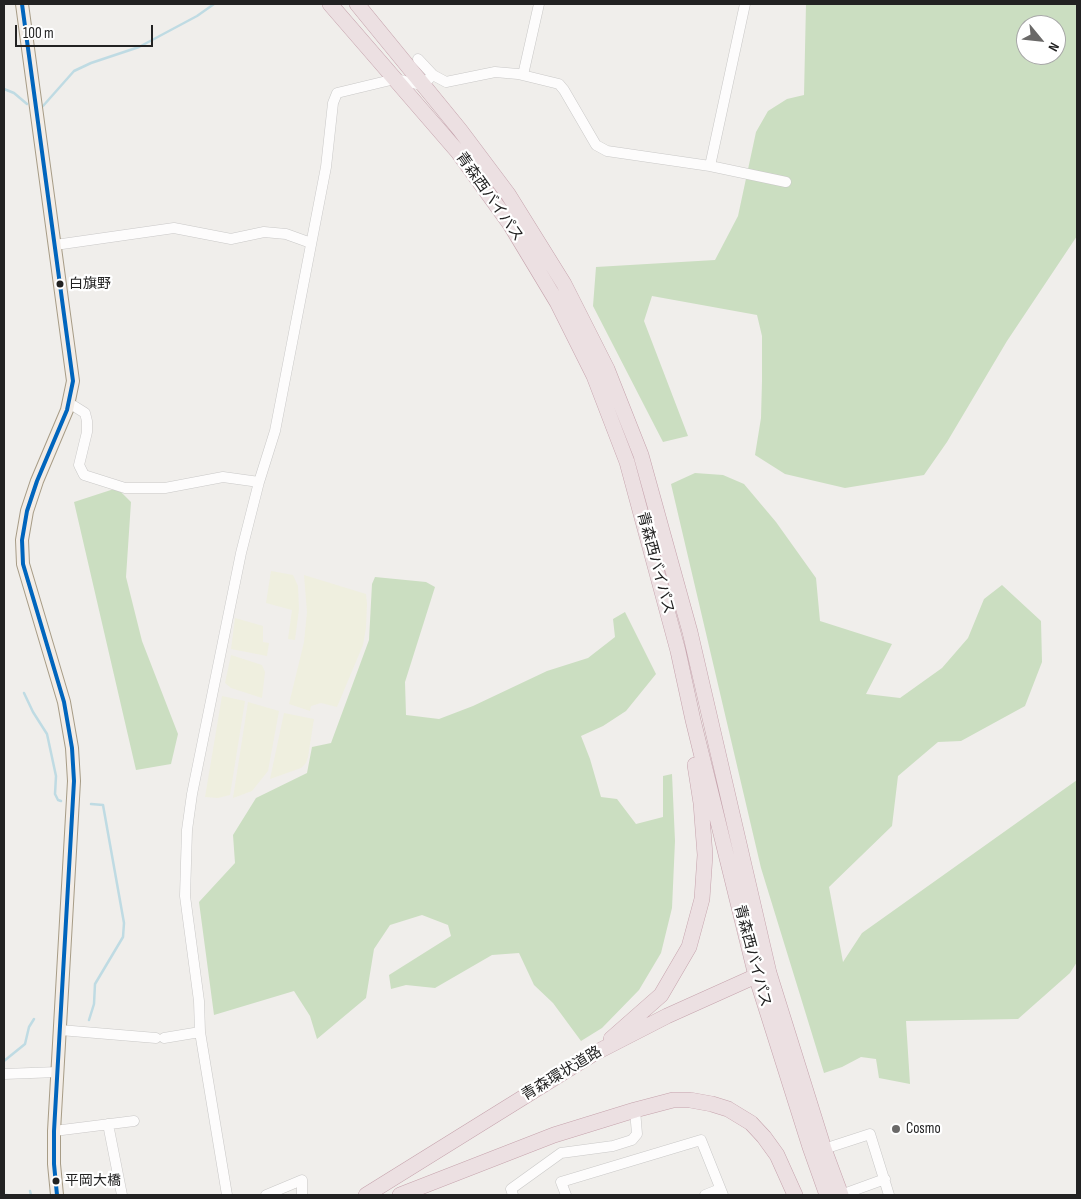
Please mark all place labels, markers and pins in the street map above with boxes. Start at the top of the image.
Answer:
place label: 白旗野 [69,276,111,292]
marker: 白旗野 [55,279,65,289]
place label: Cosmo [906,1120,941,1138]
marker: Cosmo [890,1123,902,1135]
place label: 平岡大橋 [65,1173,121,1189]
marker: 平岡大橋 [51,1176,61,1186]

